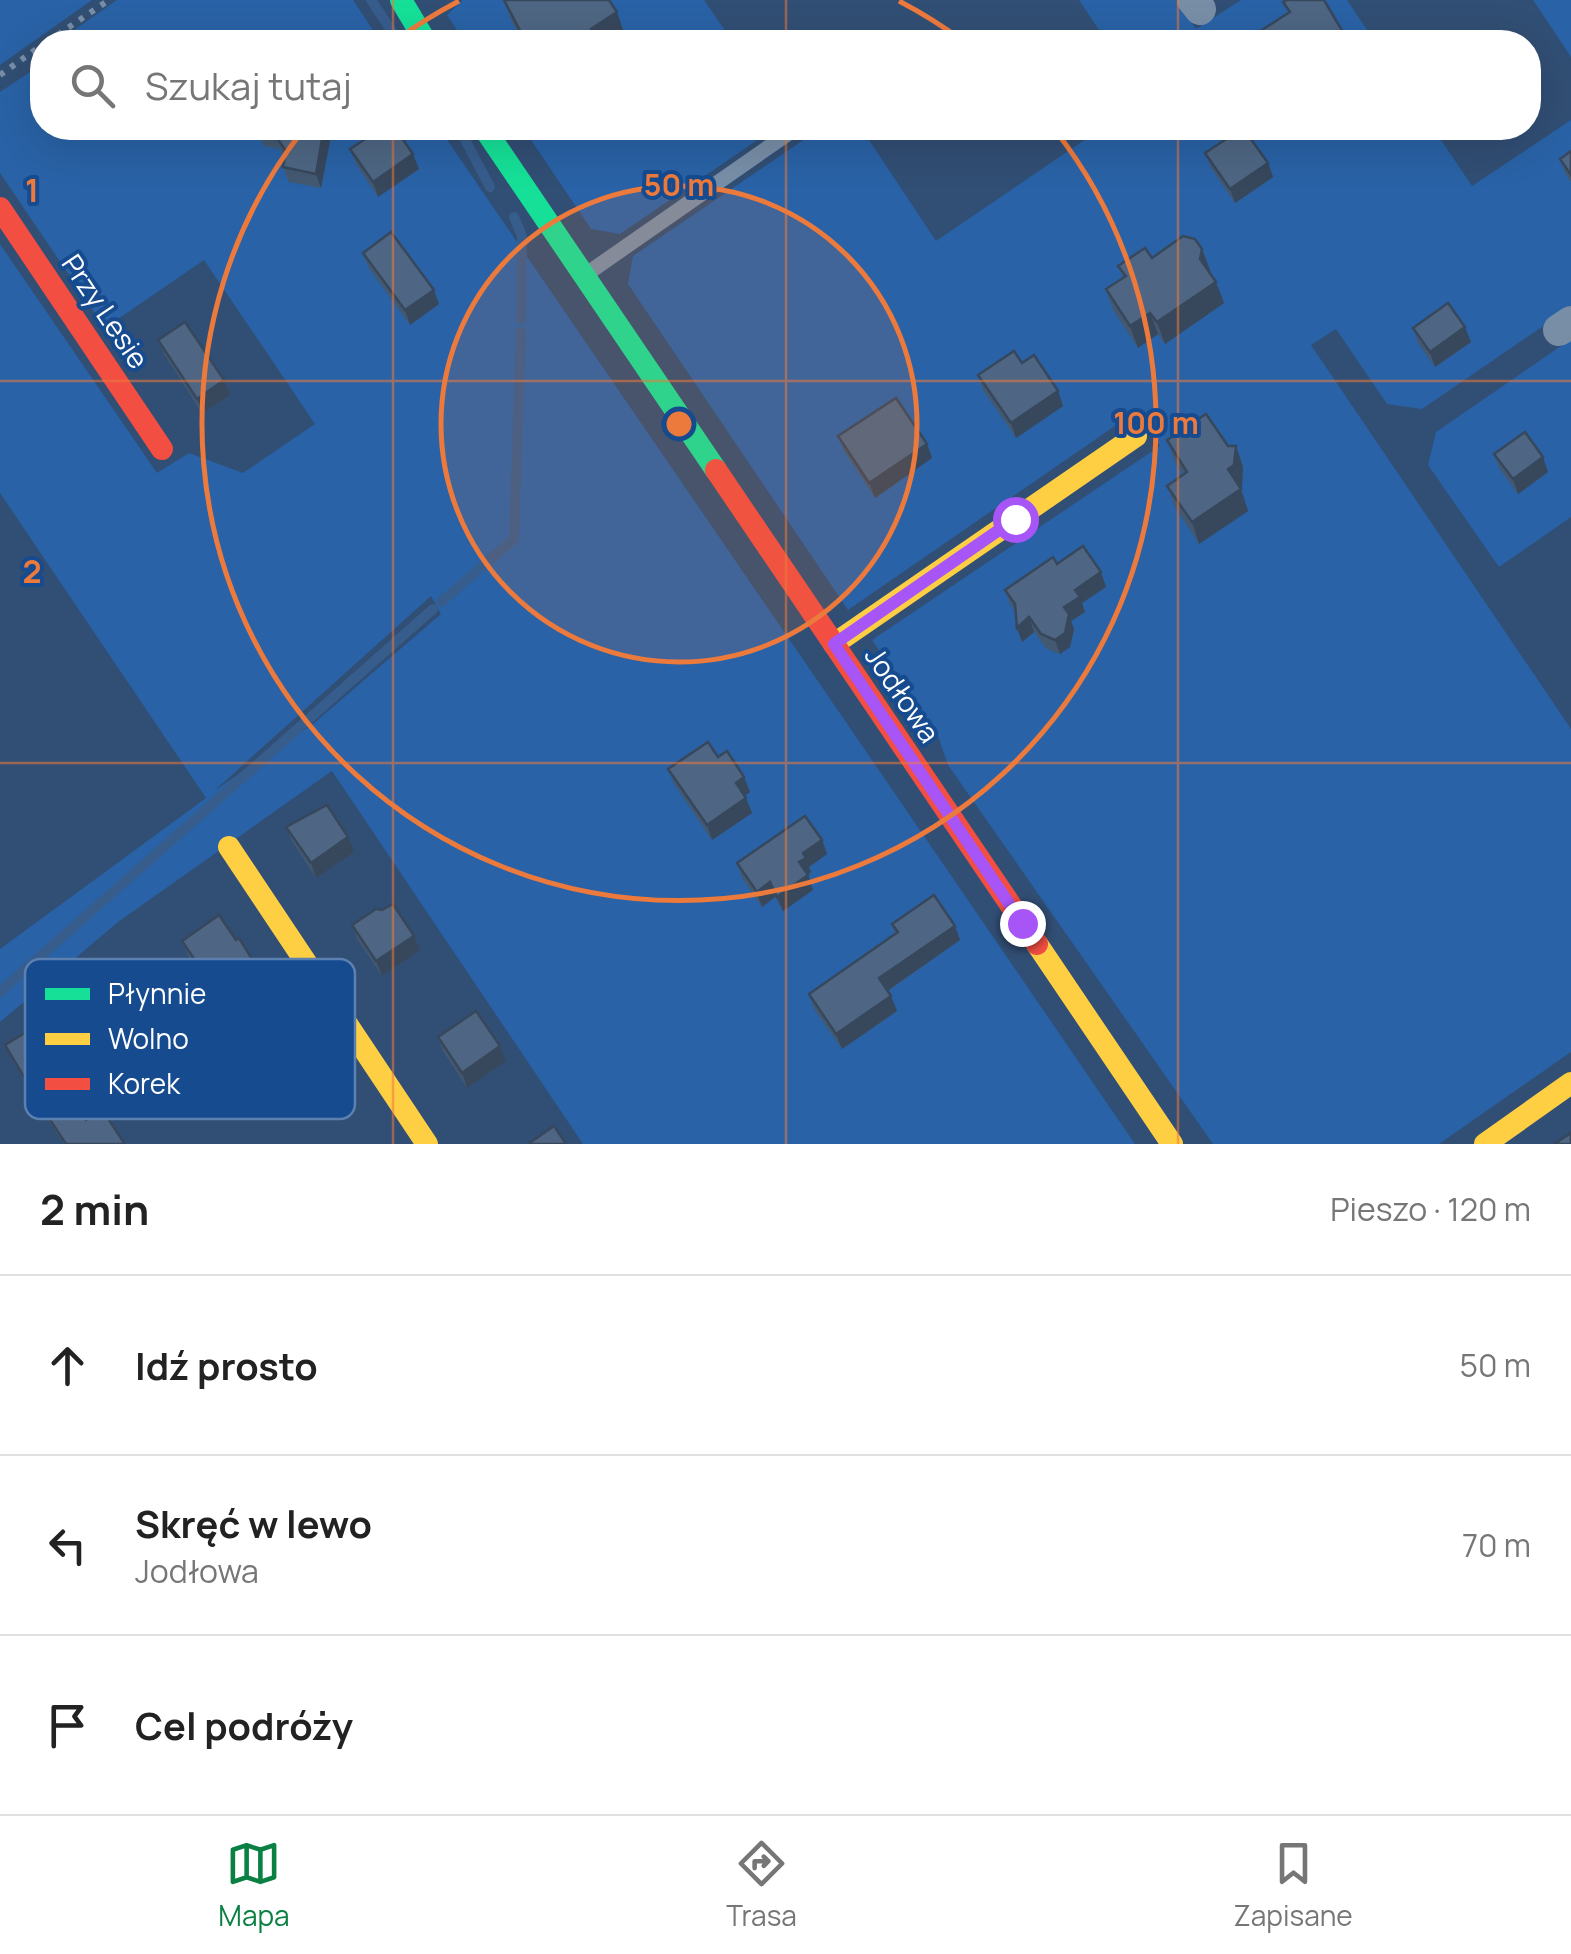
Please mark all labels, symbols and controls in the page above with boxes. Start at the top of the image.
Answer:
search box [30,30,1541,140]
icon: search [65,58,120,113]
text: Szukaj tutaj [145,59,352,111]
text: 50 m [644,164,714,205]
text: 1 [25,168,39,212]
street label: Przy Lesie [54,246,158,376]
text: 100 m [1113,402,1199,443]
centre of rings [661,406,697,442]
route start [993,497,1039,543]
text: 2 [22,549,42,593]
street label: Jodłowa [857,638,949,750]
route end [1000,901,1046,947]
legend [25,959,355,1119]
text: Płynnie [108,974,206,1012]
text: Wolno [108,1019,189,1057]
text: Korek [108,1064,181,1102]
text: 2 min [40,1180,149,1238]
text: Pieszo · 120 m [1330,1187,1531,1231]
icon: ahead [40,1338,95,1393]
text: Idź prosto [135,1339,318,1391]
text: 50 m [1459,1343,1531,1387]
text: Skręć w lewo [135,1497,372,1549]
icon: left [40,1518,95,1573]
text: 70 m [1462,1523,1531,1567]
text: Jodłowa [135,1549,259,1593]
icon: arrive [40,1698,95,1753]
text: Cel podróży [135,1699,353,1751]
tab: Mapa [218,1836,290,1934]
tab: Trasa [726,1836,797,1934]
tab: Zapisane [1234,1836,1353,1934]

